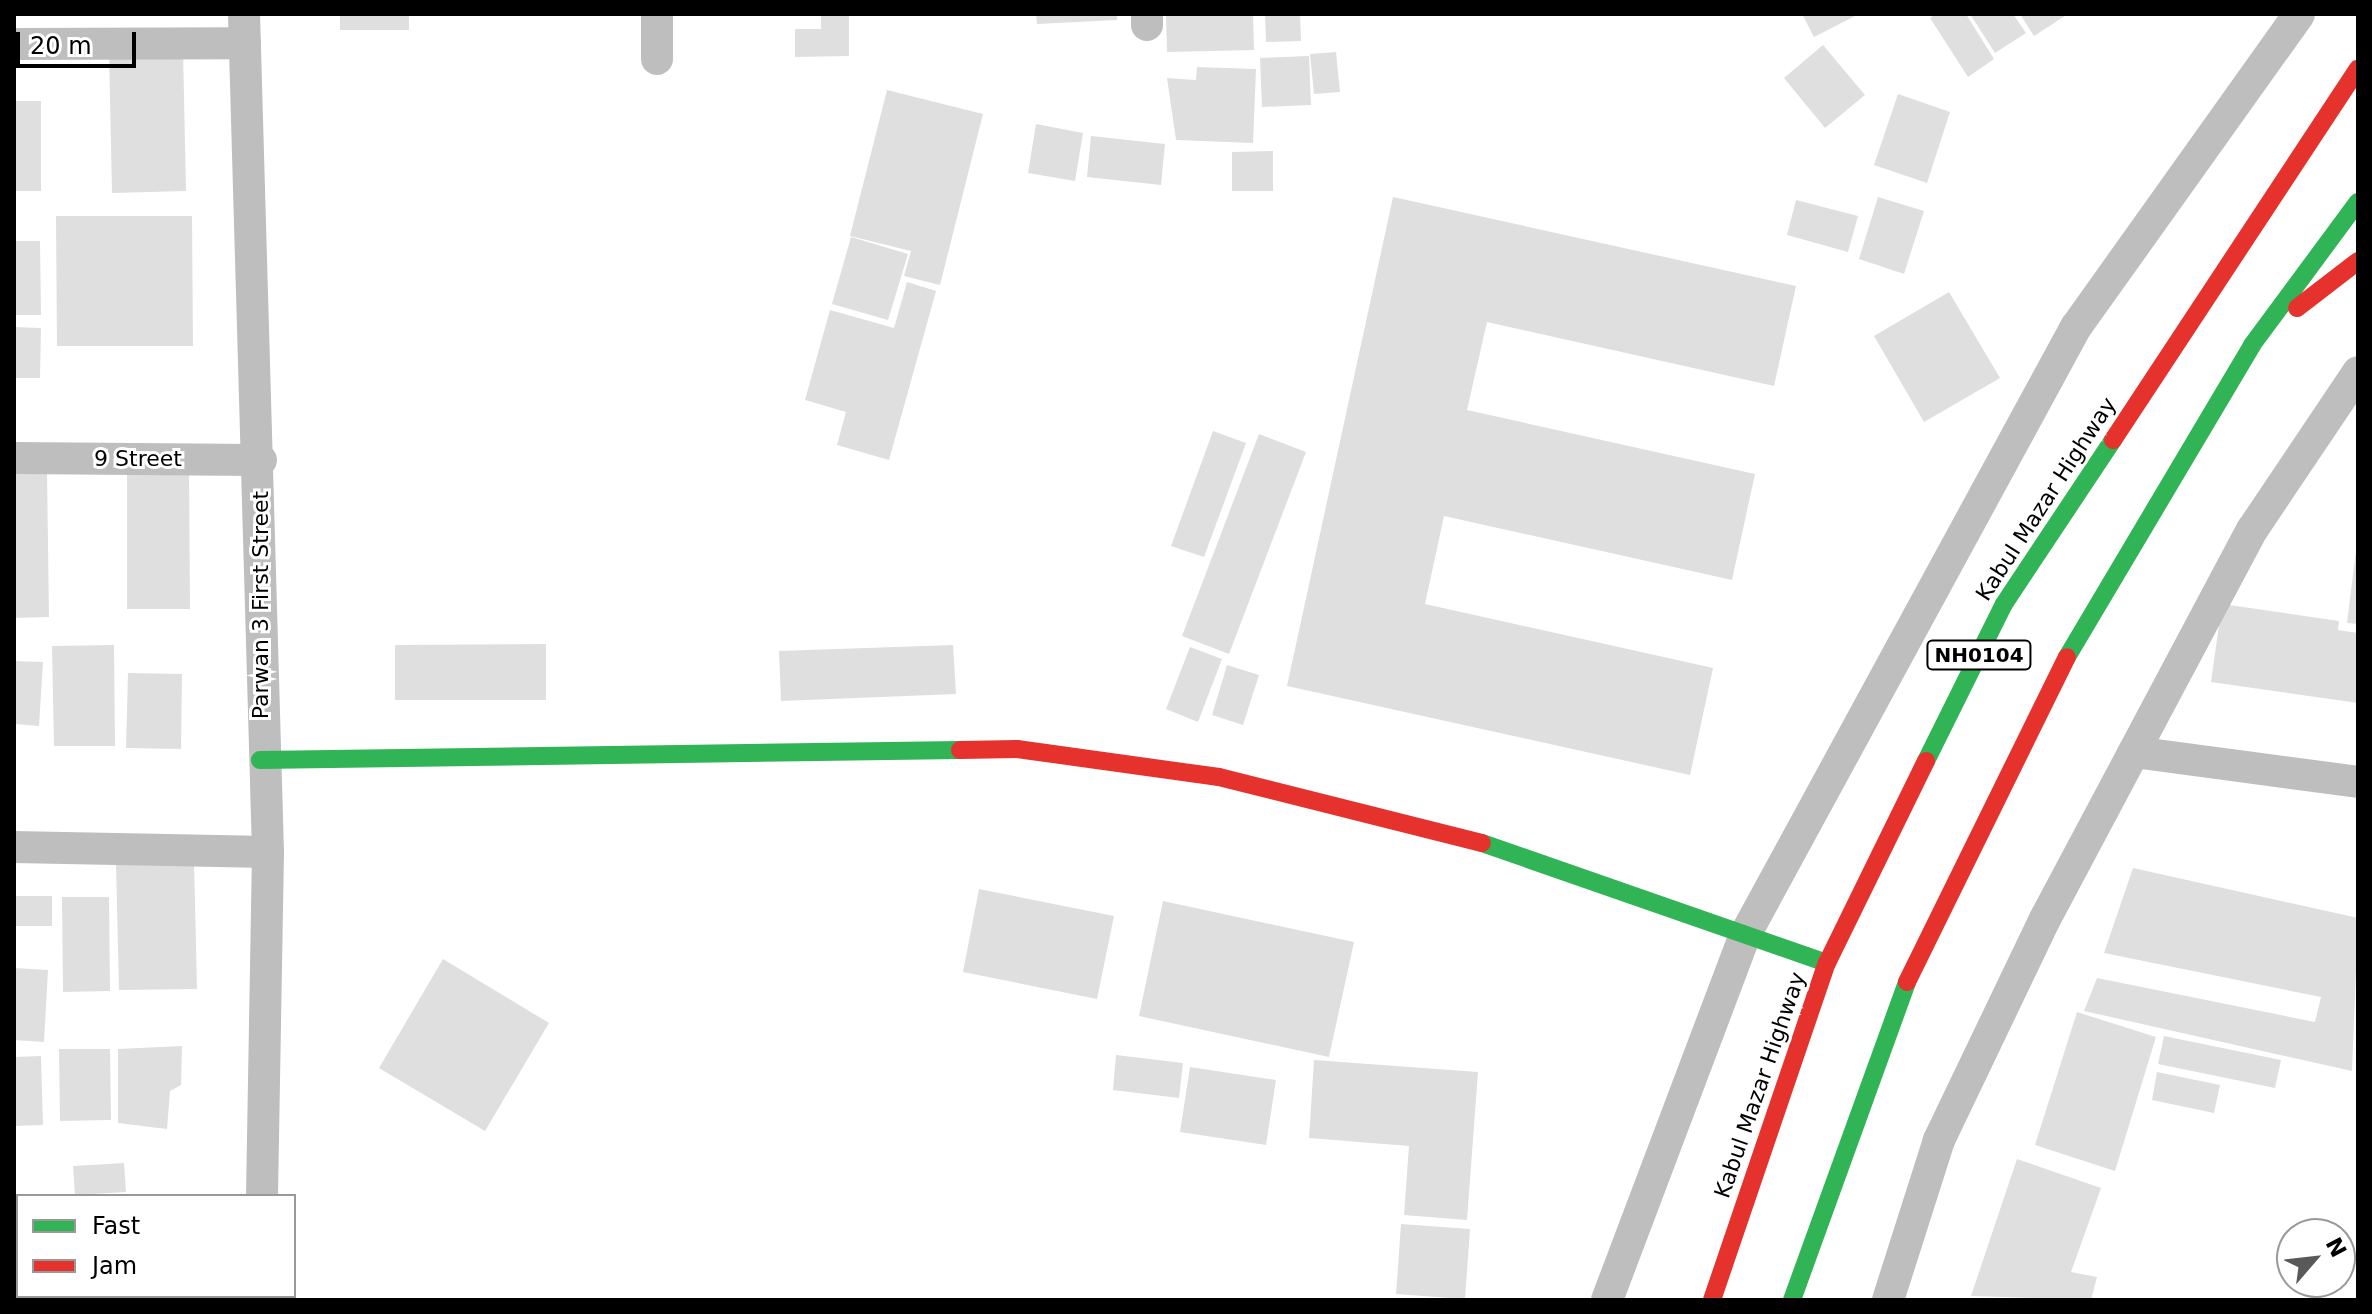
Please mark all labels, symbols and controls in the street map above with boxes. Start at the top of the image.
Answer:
scale bar [20,16,140,66]
text: 20 m [30,32,92,60]
street label: Kabul Mazar Highway [1970,392,2122,606]
street label: 9 Street [94,446,182,472]
street label: Parwan 3 First Street [248,491,274,719]
road number: NH0104 [1925,639,2033,671]
street label: Kabul Mazar Highway [1709,969,1811,1201]
legend [16,1194,296,1298]
text: Fast [92,1212,140,1240]
north arrow [2276,1218,2356,1298]
text: N [2321,1233,2351,1261]
text: Jam [92,1252,137,1280]

